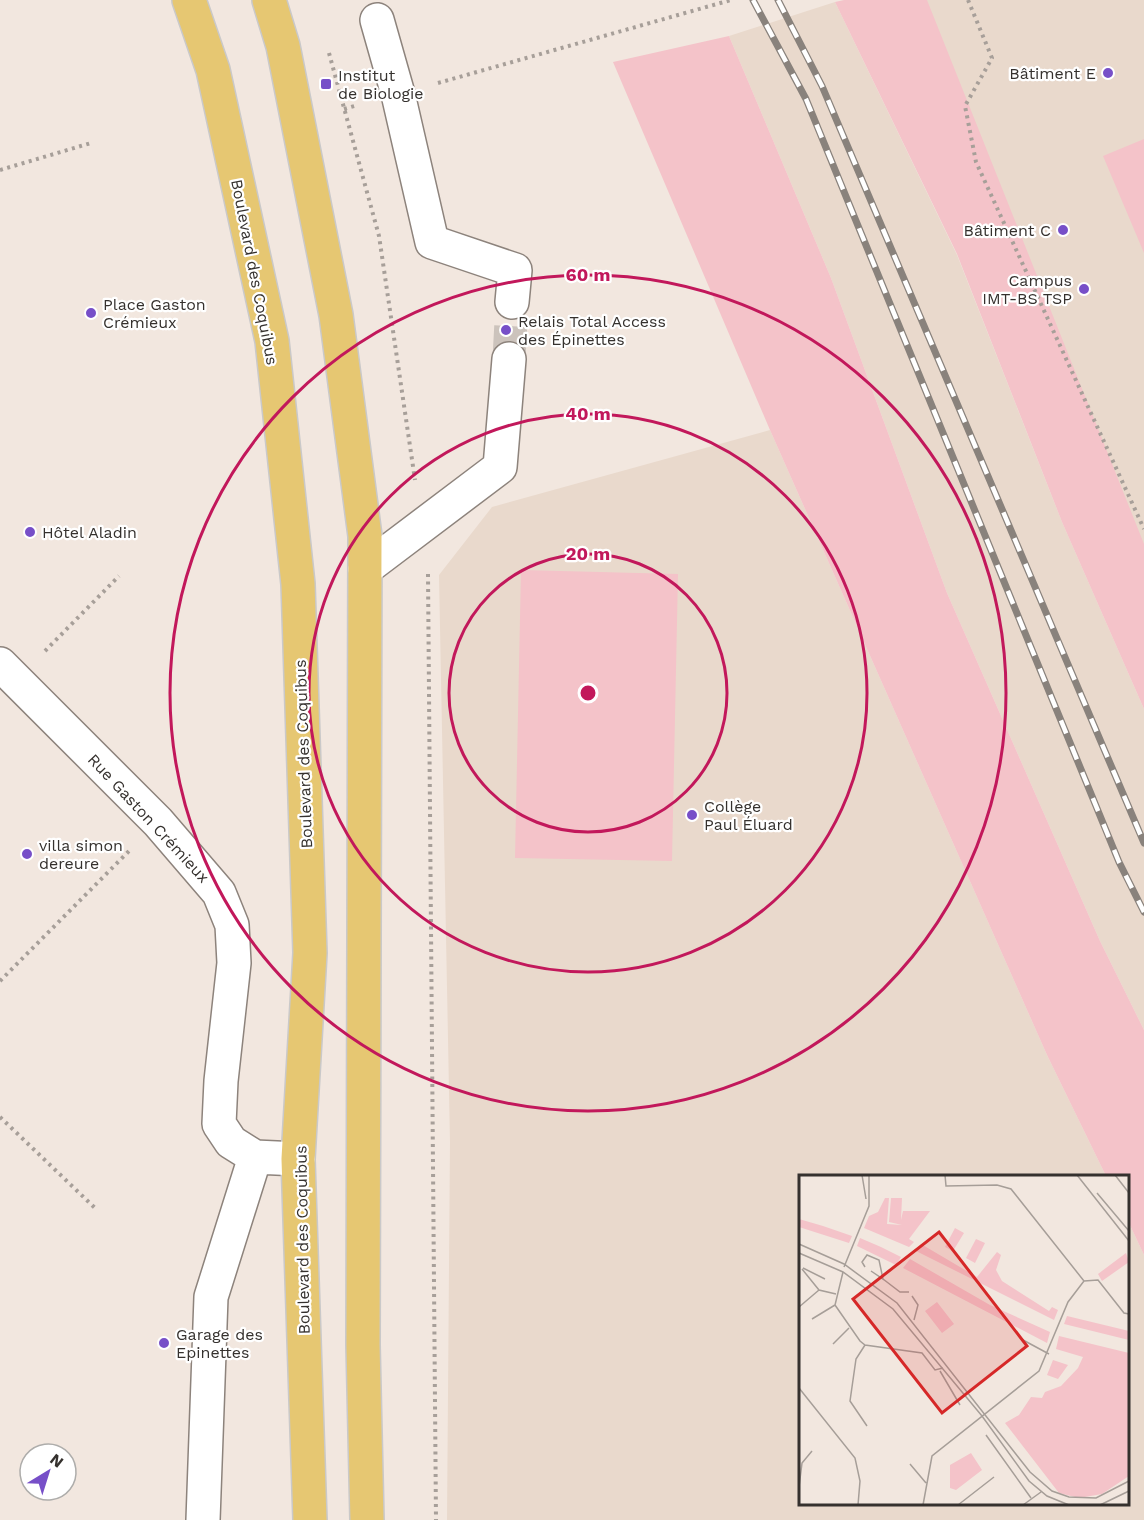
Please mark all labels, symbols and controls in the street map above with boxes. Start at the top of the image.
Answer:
place label: Bâtiment E [1009,64,1096,83]
place label: Institut de Biologie [338,66,424,103]
marker: Bâtiment E [1101,66,1115,80]
marker: Institut de Biologie [319,77,333,91]
street label: Boulevard des Coquibus [227,178,282,367]
place label: Bâtiment C [963,221,1051,240]
marker: Bâtiment C [1056,223,1070,237]
text: 60 m [566,264,610,285]
place label: Campus IMT-BS TSP [982,271,1072,308]
marker: Campus IMT-BS TSP [1077,282,1091,296]
place label: Place Gaston Crémieux [103,295,206,332]
marker: Place Gaston Crémieux [84,306,98,320]
place label: Relais Total Access des Épinettes [518,312,666,349]
marker: Relais Total Access des Épinettes [499,323,513,337]
text: 40 m [565,403,611,424]
place label: Hôtel Aladin [42,523,137,542]
marker: Hôtel Aladin [23,525,37,539]
text: 20 m [566,543,610,564]
street label: Boulevard des Coquibus [291,659,316,849]
centre of rings [578,683,598,703]
street label: Rue Gaston Crémieux [84,750,213,887]
place label: Collège Paul Éluard [704,797,793,834]
marker: Collège Paul Éluard [685,808,699,822]
place label: villa simon dereure [39,836,123,873]
marker: villa simon dereure [20,847,34,861]
street label: Boulevard des Coquibus [291,1145,314,1335]
inset map [799,1175,1129,1505]
place label: Garage des Epinettes [176,1325,263,1362]
marker: Garage des Epinettes [157,1336,171,1350]
north arrow [18,1442,78,1502]
text: N [46,1449,67,1472]

